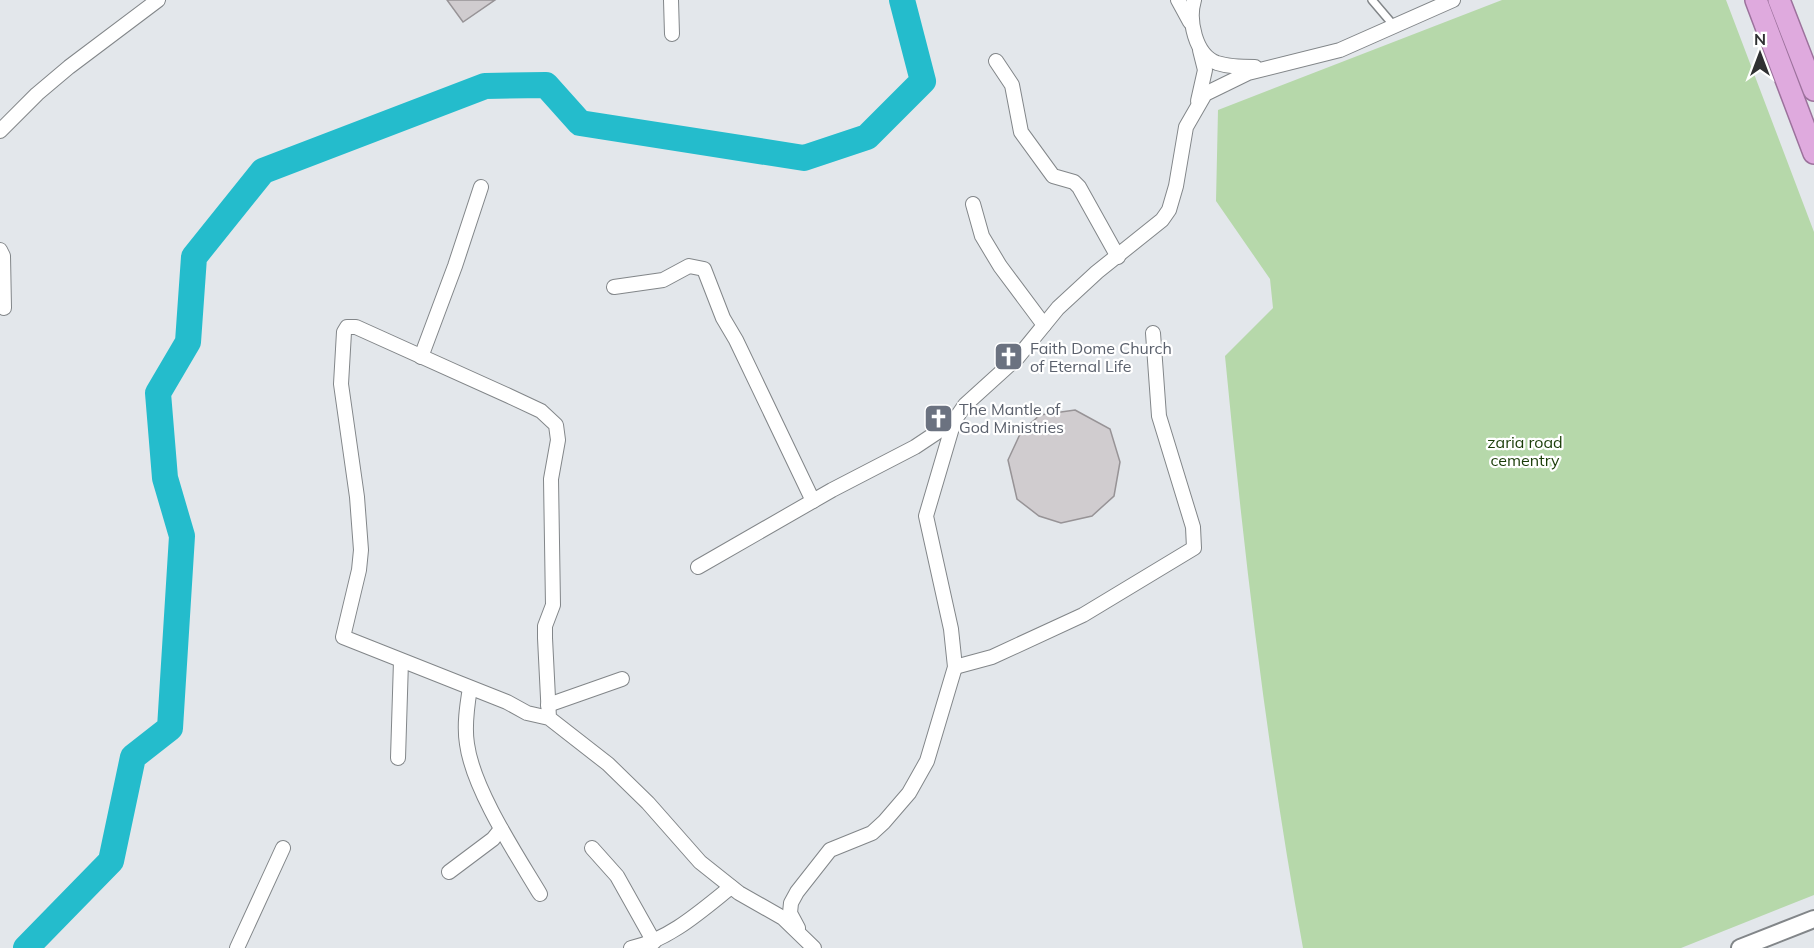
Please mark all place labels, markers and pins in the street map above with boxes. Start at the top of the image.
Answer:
place label: Faith Dome Church of Eternal Life [1030,338,1172,376]
church icon: Faith Dome Church of Eternal Life [993,341,1025,373]
place label: The Mantle of God Ministries [959,399,1064,437]
church icon: The Mantle of God Ministries [922,402,954,434]

